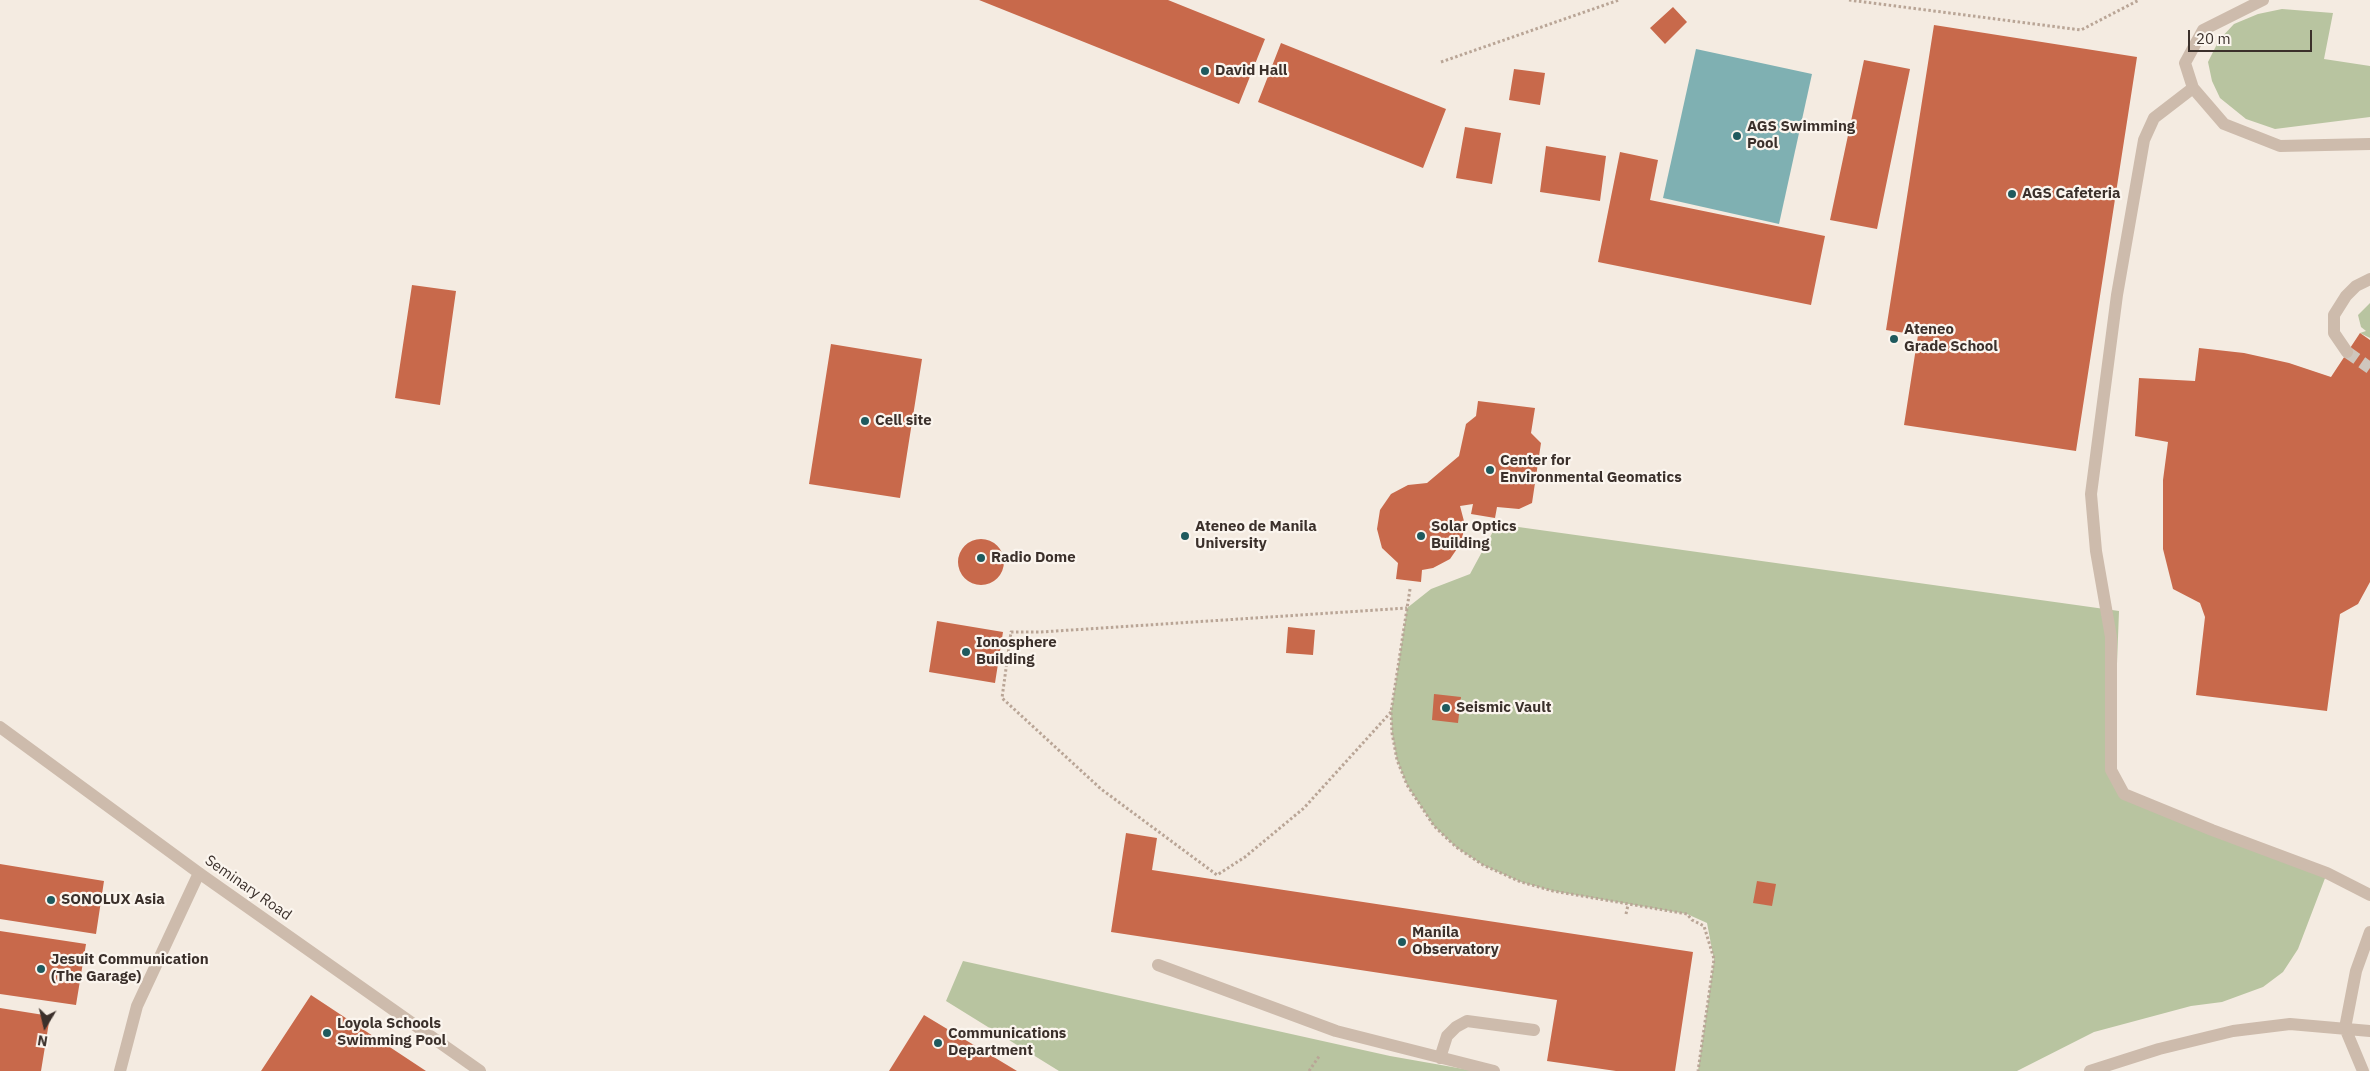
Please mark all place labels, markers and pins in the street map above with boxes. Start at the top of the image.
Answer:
place label: David Hall [1215,62,1287,80]
marker: David Hall [1199,65,1211,77]
place label: AGS Swimming Pool [1747,118,1855,153]
marker: AGS Swimming Pool [1731,130,1743,142]
place label: AGS Cafeteria [2022,185,2121,203]
marker: AGS Cafeteria [2006,188,2018,200]
place label: Ateneo Grade School [1904,321,1998,356]
marker: Ateneo Grade School [1888,333,1900,345]
place label: Cell site [875,412,932,430]
marker: Cell site [859,415,871,427]
place label: Center for Environmental Geomatics [1500,452,1682,487]
marker: Center for Environmental Geomatics [1484,464,1496,476]
place label: Ateneo de Manila University [1195,518,1317,553]
place label: Solar Optics Building [1431,518,1517,553]
marker: Ateneo de Manila University [1179,530,1191,542]
marker: Solar Optics Building [1415,530,1427,542]
place label: Radio Dome [991,549,1076,567]
marker: Radio Dome [975,552,987,564]
place label: Ionosphere Building [976,634,1057,669]
marker: Ionosphere Building [960,646,972,658]
place label: Seismic Vault [1456,699,1551,717]
marker: Seismic Vault [1440,702,1452,714]
place label: SONOLUX Asia [61,891,165,909]
marker: SONOLUX Asia [45,894,57,906]
place label: Manila Observatory [1412,924,1499,959]
marker: Manila Observatory [1396,936,1408,948]
place label: Jesuit Communication (The Garage) [51,951,209,986]
marker: Jesuit Communication (The Garage) [35,963,47,975]
place label: Loyola Schools Swimming Pool [337,1015,446,1050]
place label: Communications Department [948,1025,1066,1060]
marker: Loyola Schools Swimming Pool [321,1027,333,1039]
marker: Communications Department [932,1037,944,1049]

